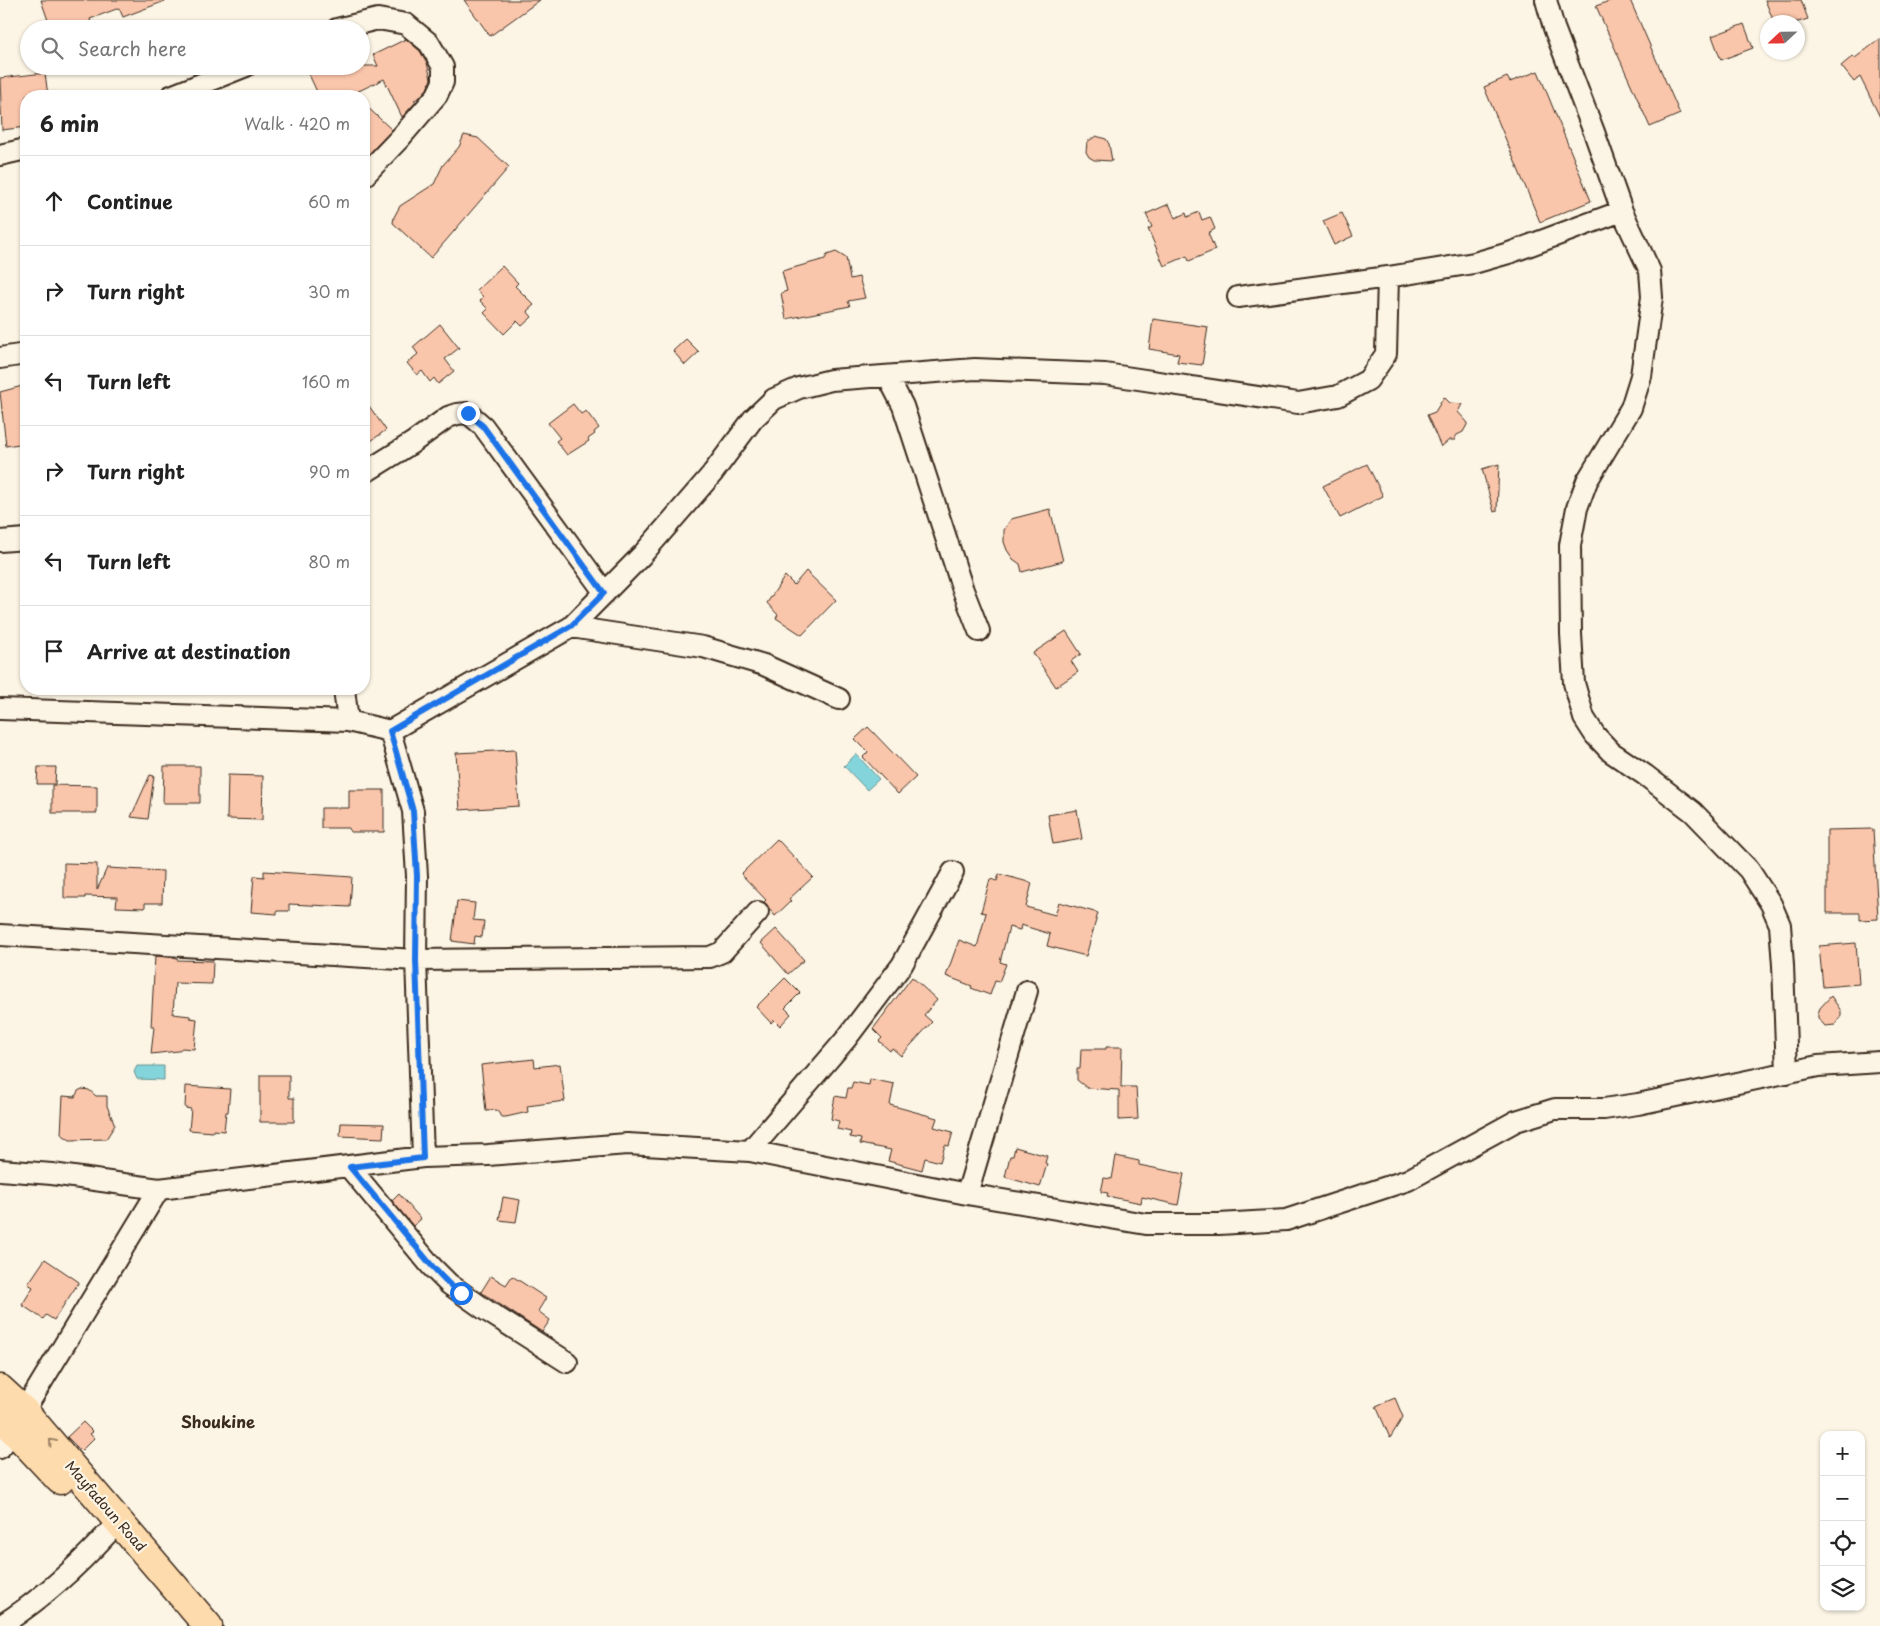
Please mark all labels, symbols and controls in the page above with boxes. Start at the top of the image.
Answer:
north arrow [1760,15,1805,60]
search box [20,20,370,75]
icon: search [38,34,66,62]
text: Search here [78,34,187,62]
text: 6 min [40,107,99,139]
text: Walk · 420 m [244,111,350,135]
icon: ahead [40,187,68,215]
text: Continue [87,187,173,215]
text: 60 m [308,189,350,213]
icon: right [40,277,68,305]
text: Turn right [87,277,185,305]
text: 30 m [308,279,350,303]
icon: left [40,367,68,395]
text: Turn left [87,367,171,395]
text: 160 m [302,369,350,393]
route end [457,402,480,425]
icon: right [40,457,68,485]
text: Turn right [87,457,185,485]
text: 90 m [309,459,350,483]
icon: left [40,547,68,575]
text: Turn left [87,547,171,575]
text: 80 m [308,549,350,573]
icon: arrive [40,637,68,665]
text: Arrive at destination [87,637,291,665]
route start [450,1282,473,1305]
district label: Shoukine [181,1409,255,1433]
map controls [1820,1431,1865,1611]
button: + [1820,1431,1865,1476]
one-way arrow [48,1439,57,1448]
street label: Mayfadoun Road [61,1456,151,1556]
button: − [1820,1476,1865,1521]
button: locate [1820,1521,1865,1566]
button: layers [1820,1566,1865,1611]

